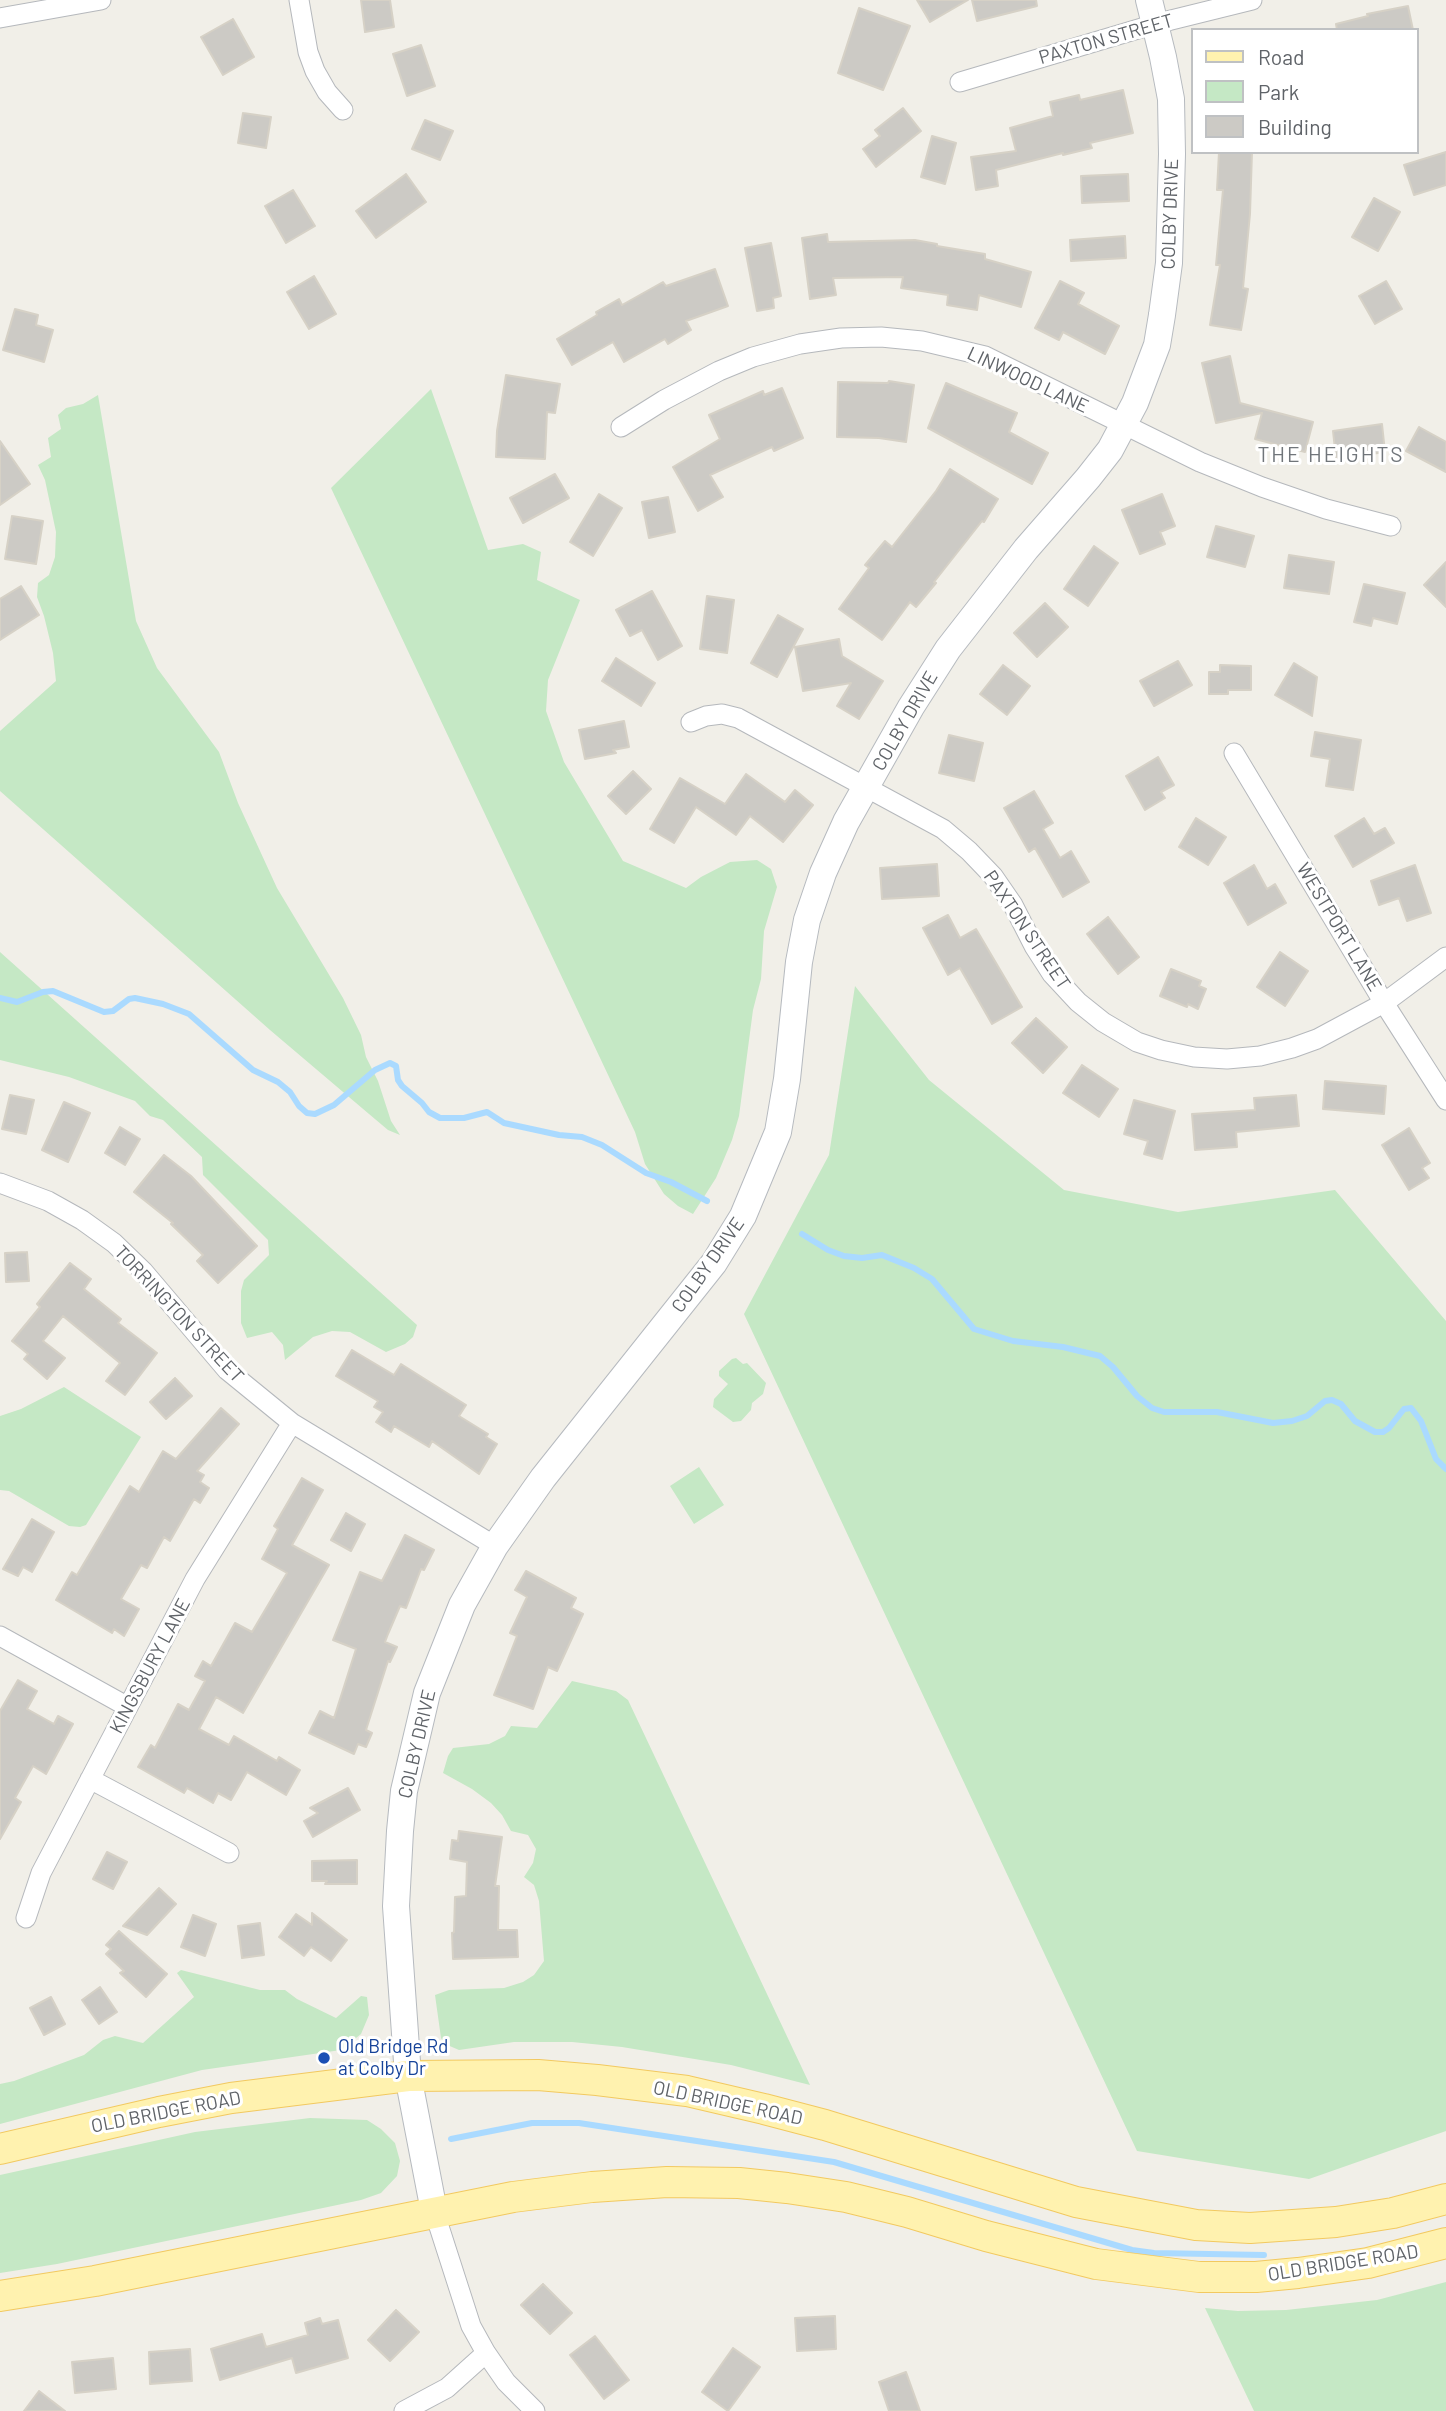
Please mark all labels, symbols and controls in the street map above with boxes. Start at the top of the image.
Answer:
street label: PAXTON STREET [1036,9,1176,69]
legend [1190,28,1418,154]
text: Road [1258,44,1304,69]
text: Park [1258,79,1299,104]
text: Building [1258,114,1332,139]
street label: COLBY DRIVE [1157,158,1183,270]
street label: LINWOOD LANE [964,342,1092,418]
district label: THE HEIGHTS [1259,442,1403,468]
street label: COLBY DRIVE [867,667,943,775]
street label: WESTPORT LANE [1292,859,1386,995]
street label: PAXTON STREET [979,866,1075,994]
street label: COLBY DRIVE [667,1213,749,1317]
street label: TORRINGTON STREET [109,1241,249,1387]
street label: KINGSBURY LANE [105,1595,195,1737]
street label: COLBY DRIVE [393,1687,441,1801]
place label: Old Bridge Rd at Colby Dr [338,2036,448,2080]
marker: Old Bridge Rd at Colby Dr [316,2050,332,2066]
street label: OLD BRIDGE ROAD [651,2076,805,2130]
street label: OLD BRIDGE ROAD [89,2086,243,2138]
street label: OLD BRIDGE ROAD [1266,2240,1420,2286]

